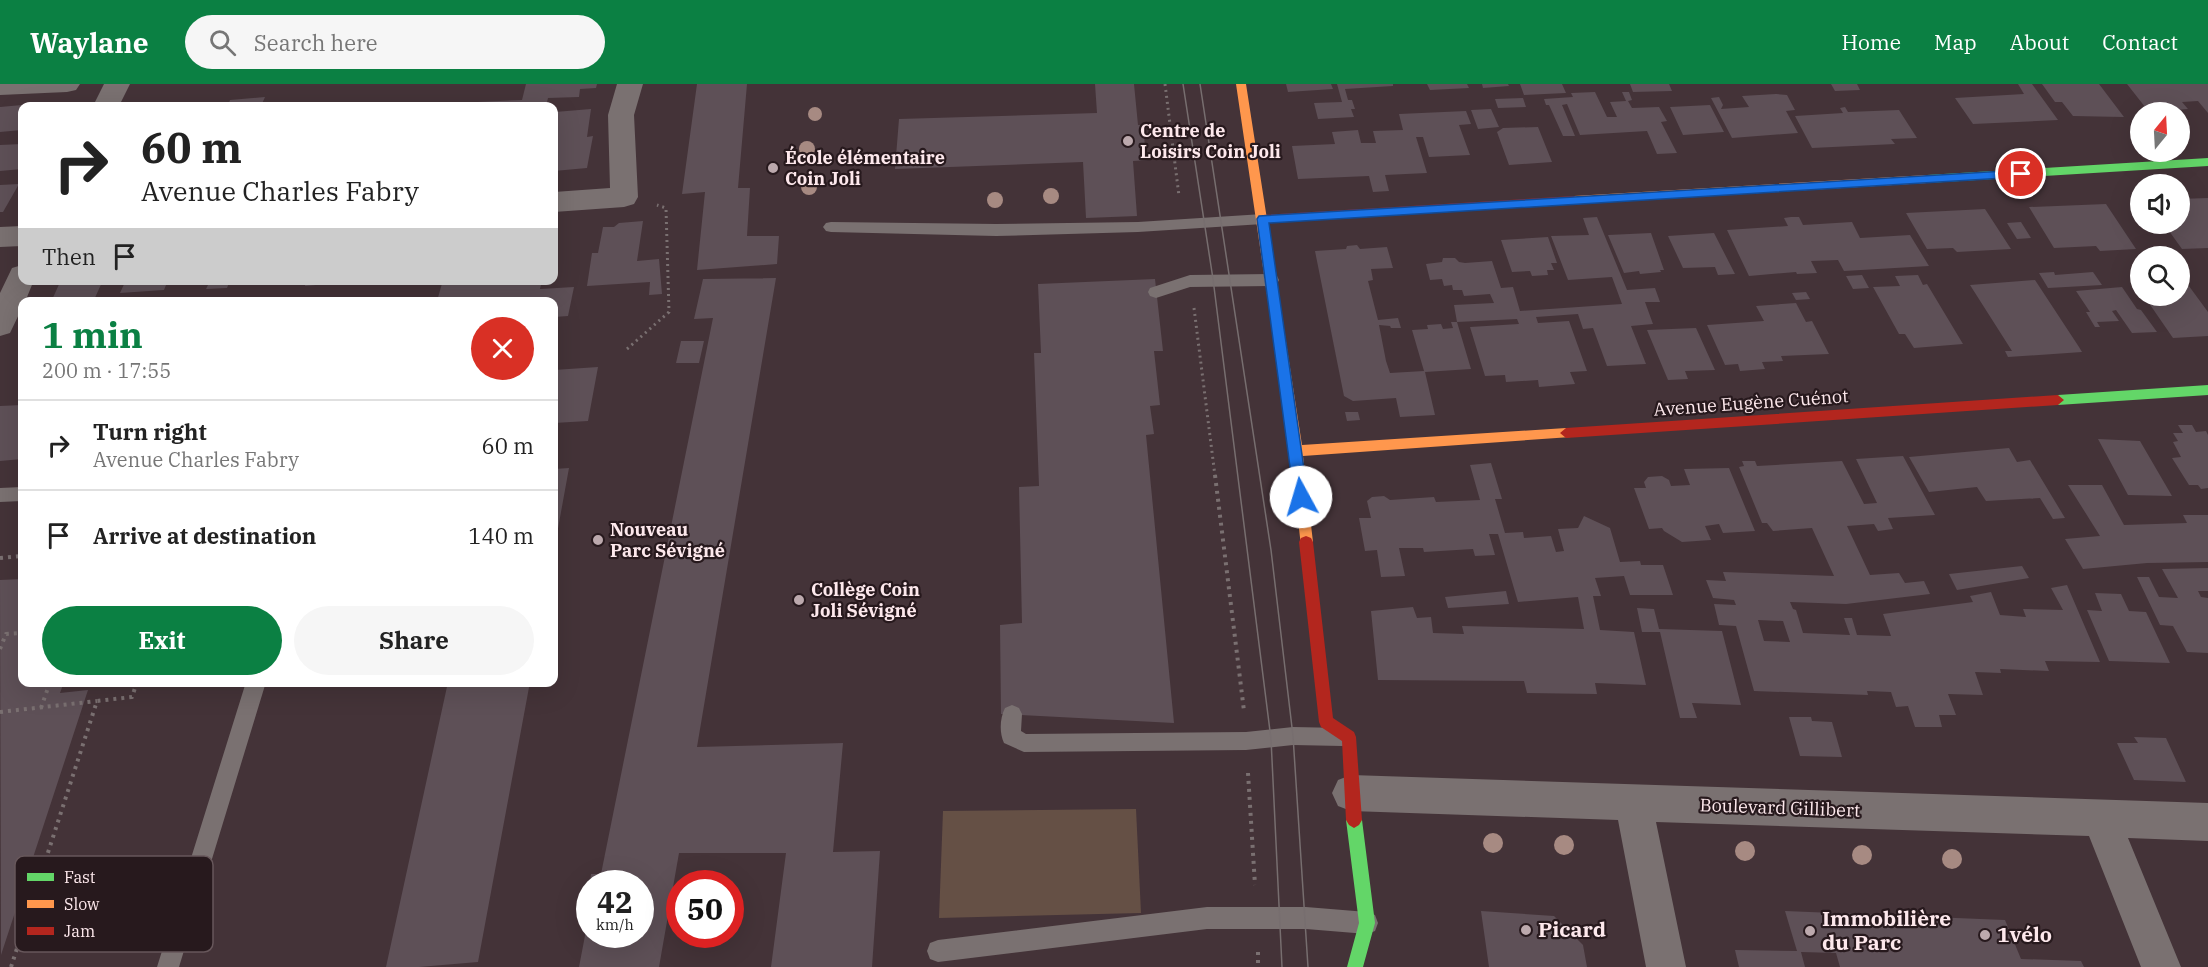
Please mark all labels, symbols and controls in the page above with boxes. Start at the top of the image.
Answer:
search box [185,15,605,69]
text: Waylane [30,24,149,61]
icon: search [206,26,239,59]
text: Search here [254,28,378,57]
text: Home [1841,28,1901,56]
text: Map [1934,28,1977,56]
text: About [2010,28,2069,56]
text: Contact [2102,28,2178,56]
north arrow [2130,102,2190,162]
map controls [2130,102,2190,306]
place label: Centre de Loisirs Coin Joli [1140,119,1281,163]
text: 60 m [141,120,242,175]
icon: right [42,126,120,204]
marker: Centre de Loisirs Coin Joli [1121,134,1135,148]
place label: École élémentaire Coin Joli [785,145,945,190]
pin [1995,148,2046,199]
icon: arrive [2004,157,2037,190]
marker: École élémentaire Coin Joli [766,161,780,175]
text: Avenue Charles Fabry [141,173,419,208]
button: sound [2130,174,2190,234]
icon: arrive [108,240,141,273]
text: Then [42,242,96,271]
button: search [2130,246,2190,306]
text: 1 min [42,311,143,358]
button: close [471,317,534,380]
text: 200 m · 17:55 [42,357,171,384]
street label: Avenue Eugène Cuénot [1653,384,1849,421]
text: Turn right [93,417,207,446]
icon: right [42,429,75,462]
text: 60 m [482,431,534,460]
text: Avenue Charles Fabry [93,446,299,473]
position arrow [1269,465,1333,529]
place label: Nouveau Parc Sévigné [610,518,725,562]
icon: arrive [42,519,75,552]
text: Arrive at destination [93,521,316,550]
text: 140 m [468,521,534,550]
marker: Nouveau Parc Sévigné [591,533,605,547]
place label: Collège Coin Joli Sévigné [811,578,920,622]
marker: Collège Coin Joli Sévigné [792,593,806,607]
button: Exit [42,606,282,675]
button: Share [294,606,534,675]
street label: Boulevard Gillibert [1699,793,1861,822]
legend [15,856,213,952]
text: Fast [64,867,96,887]
speed limit sign: 50 [666,870,744,948]
text: 42 [597,882,633,921]
text: Slow [64,894,100,914]
place label: Immobilière du Parc [1822,904,1951,956]
text: km/h [596,915,634,934]
place label: Picard [1538,915,1606,943]
place label: 1vélo [1997,920,2052,948]
text: Jam [64,921,95,941]
marker: Picard [1519,923,1533,937]
marker: Immobilière du Parc [1803,924,1817,938]
marker: 1vélo [1978,928,1992,942]

